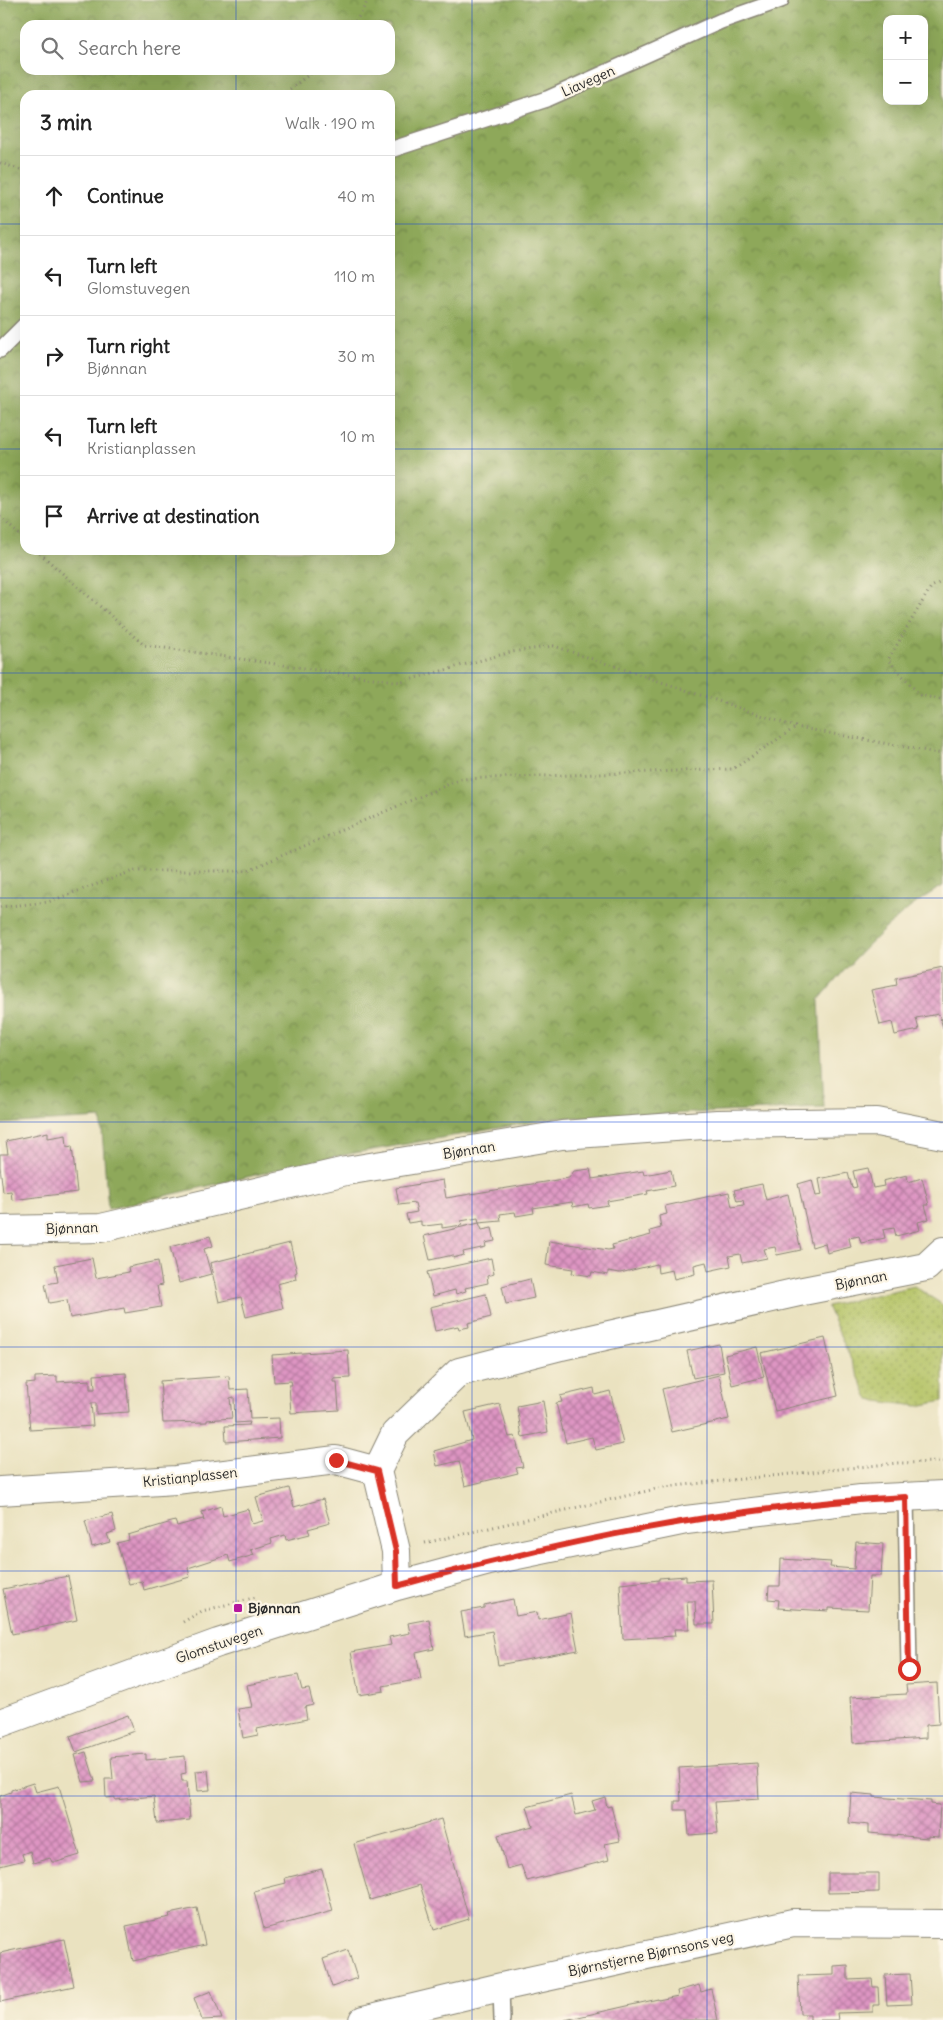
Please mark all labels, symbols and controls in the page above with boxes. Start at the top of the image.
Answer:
map controls [883,15,928,105]
button: + [883,15,928,60]
search box [20,20,395,75]
icon: search [38,34,66,62]
text: Search here [78,36,181,60]
button: − [883,60,928,105]
street label: Liavegen [559,61,617,101]
text: 3 min [40,109,92,136]
text: Walk · 190 m [285,113,375,133]
icon: ahead [40,182,68,210]
text: Continue [87,184,164,208]
text: 40 m [337,186,375,206]
text: Turn left [87,254,157,278]
icon: left [40,262,68,290]
text: 110 m [334,266,375,286]
text: Glomstuvegen [87,278,190,298]
text: Turn right [87,334,170,358]
icon: right [40,342,68,370]
text: 30 m [338,346,375,366]
text: Bjønnan [87,358,147,378]
text: Turn left [87,414,157,438]
icon: left [40,422,68,450]
text: 10 m [340,426,375,446]
text: Kristianplassen [87,438,196,458]
icon: arrive [40,502,68,530]
text: Arrive at destination [87,504,260,528]
street label: Bjønnan [442,1137,496,1163]
street label: Bjønnan [45,1218,99,1238]
street label: Bjønnan [834,1266,888,1294]
route end [325,1449,348,1472]
street label: Kristianplassen [142,1463,238,1491]
place label: Bjønnan [248,1599,300,1617]
marker: Bjønnan [232,1602,244,1614]
street label: Glomstuvegen [173,1621,265,1667]
route start [898,1658,921,1681]
street label: Bjørnstjerne Bjørnsons veg [567,1928,735,1980]

